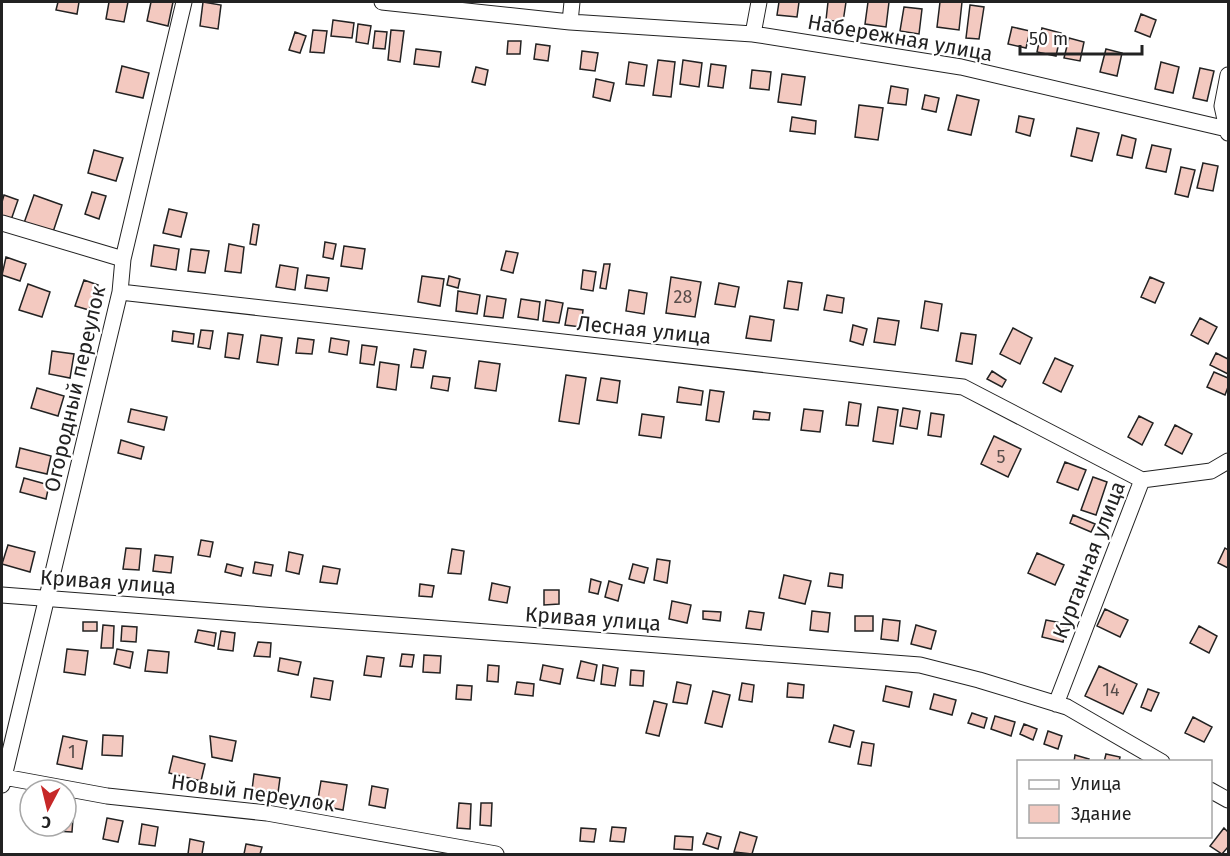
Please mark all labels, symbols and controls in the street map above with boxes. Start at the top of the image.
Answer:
street label: Набережная улица [805,9,995,67]
scale bar [1020,18,1142,56]
text: 50 m [1029,28,1068,50]
street label: Огородный переулок [39,283,111,495]
house number: 28 [674,286,692,308]
street label: Лесная улица [576,310,712,350]
house number: 5 [996,446,1006,468]
street label: Курганная улица [1047,478,1131,642]
street label: Кривая улица [39,564,177,600]
street label: Кривая улица [524,601,662,637]
house number: 14 [1102,679,1120,701]
house number: 1 [68,741,76,763]
legend [1017,760,1212,838]
street label: Новый переулок [169,769,337,817]
text: Улица [1071,773,1121,795]
north arrow [18,778,78,838]
text: Здание [1071,803,1132,825]
text: С [40,812,52,832]

